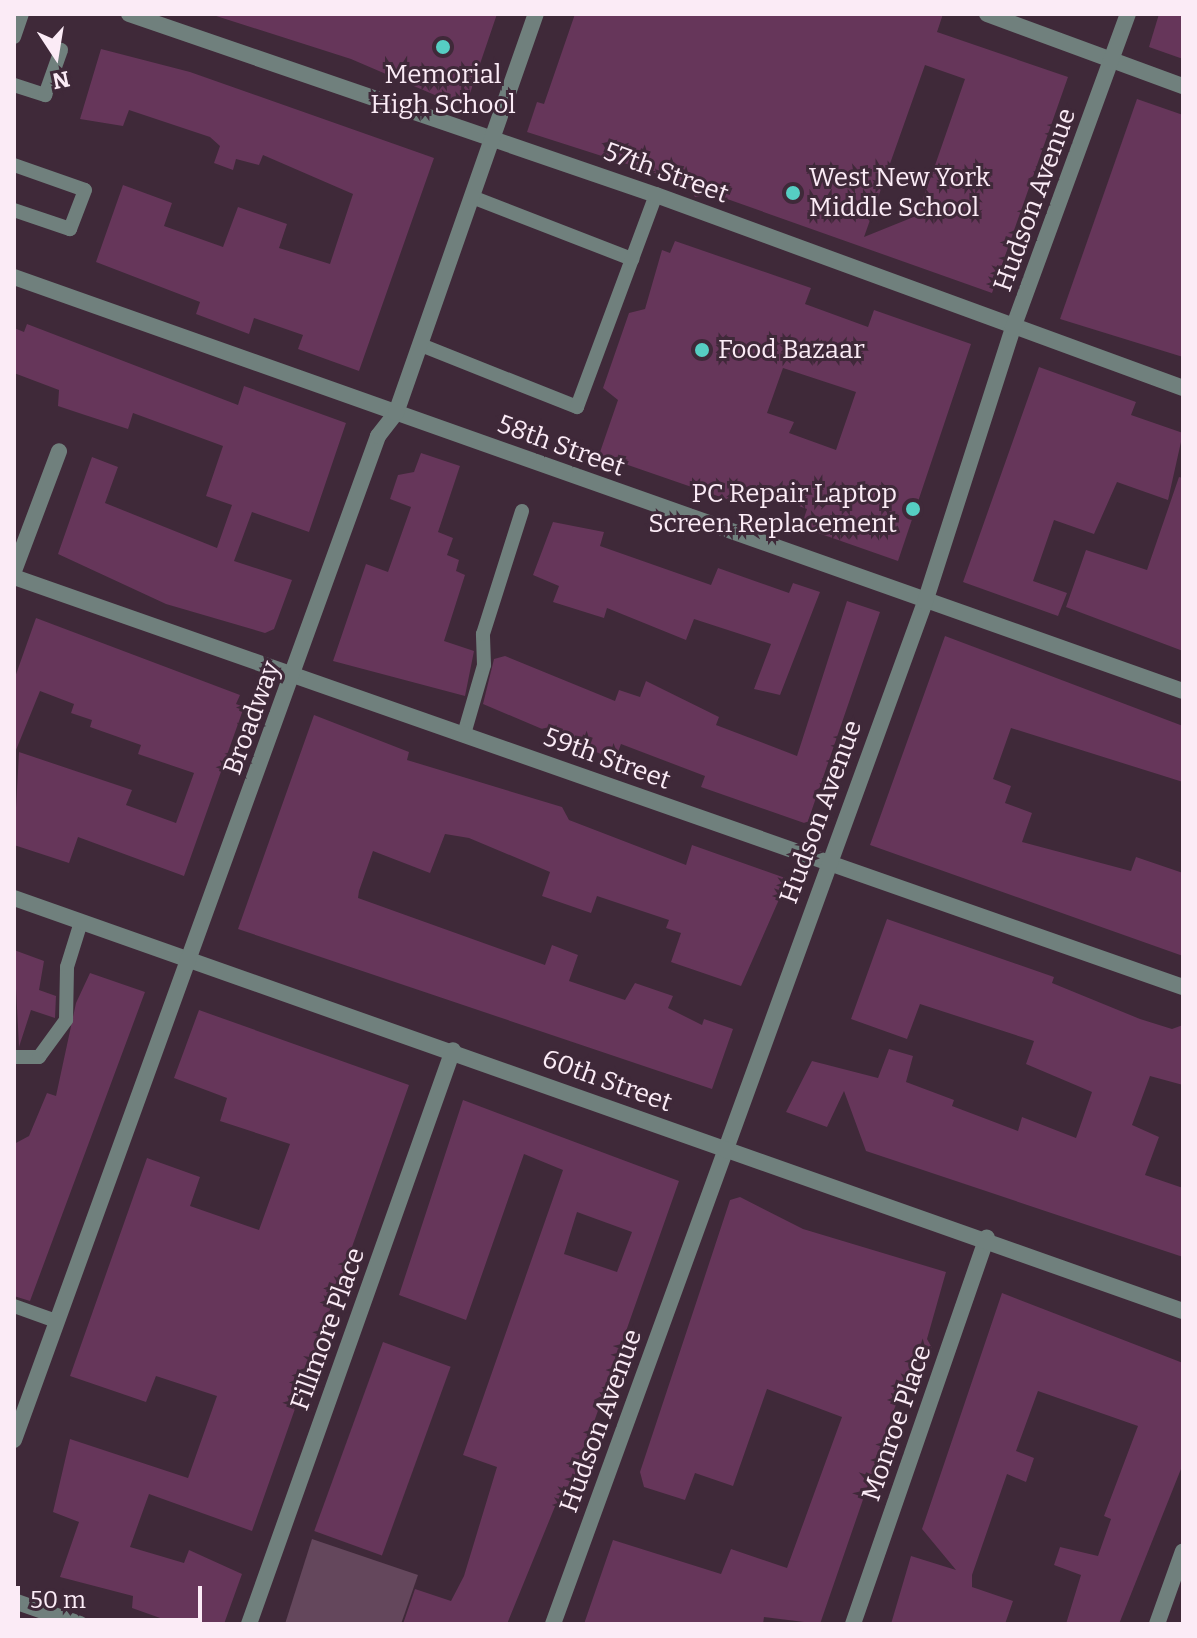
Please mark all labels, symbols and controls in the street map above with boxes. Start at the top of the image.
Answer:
north arrow [16,16,96,96]
marker: Memorial High School [434,38,452,56]
place label: Memorial High School [370,59,516,120]
text: N [50,65,72,95]
street label: Hudson Avenue [987,104,1083,296]
street label: 57th Street [599,136,733,210]
place label: West New York Middle School [809,162,990,224]
marker: West New York Middle School [784,184,802,202]
place label: Food Bazaar [718,334,865,366]
marker: Food Bazaar [693,341,711,359]
street label: 58th Street [493,409,629,483]
place label: PC Repair Laptop Screen Replacement [648,478,897,540]
marker: PC Repair Laptop Screen Replacement [904,500,922,518]
street label: Broadway [217,657,287,779]
street label: Hudson Avenue [773,716,869,908]
street label: 59th Street [539,722,675,796]
street label: 60th Street [538,1043,676,1119]
street label: Fillmore Place [284,1244,372,1414]
street label: Hudson Avenue [553,1325,649,1517]
street label: Monroe Place [856,1341,938,1505]
scale bar [20,1570,206,1620]
text: 50 m [30,1586,86,1614]

